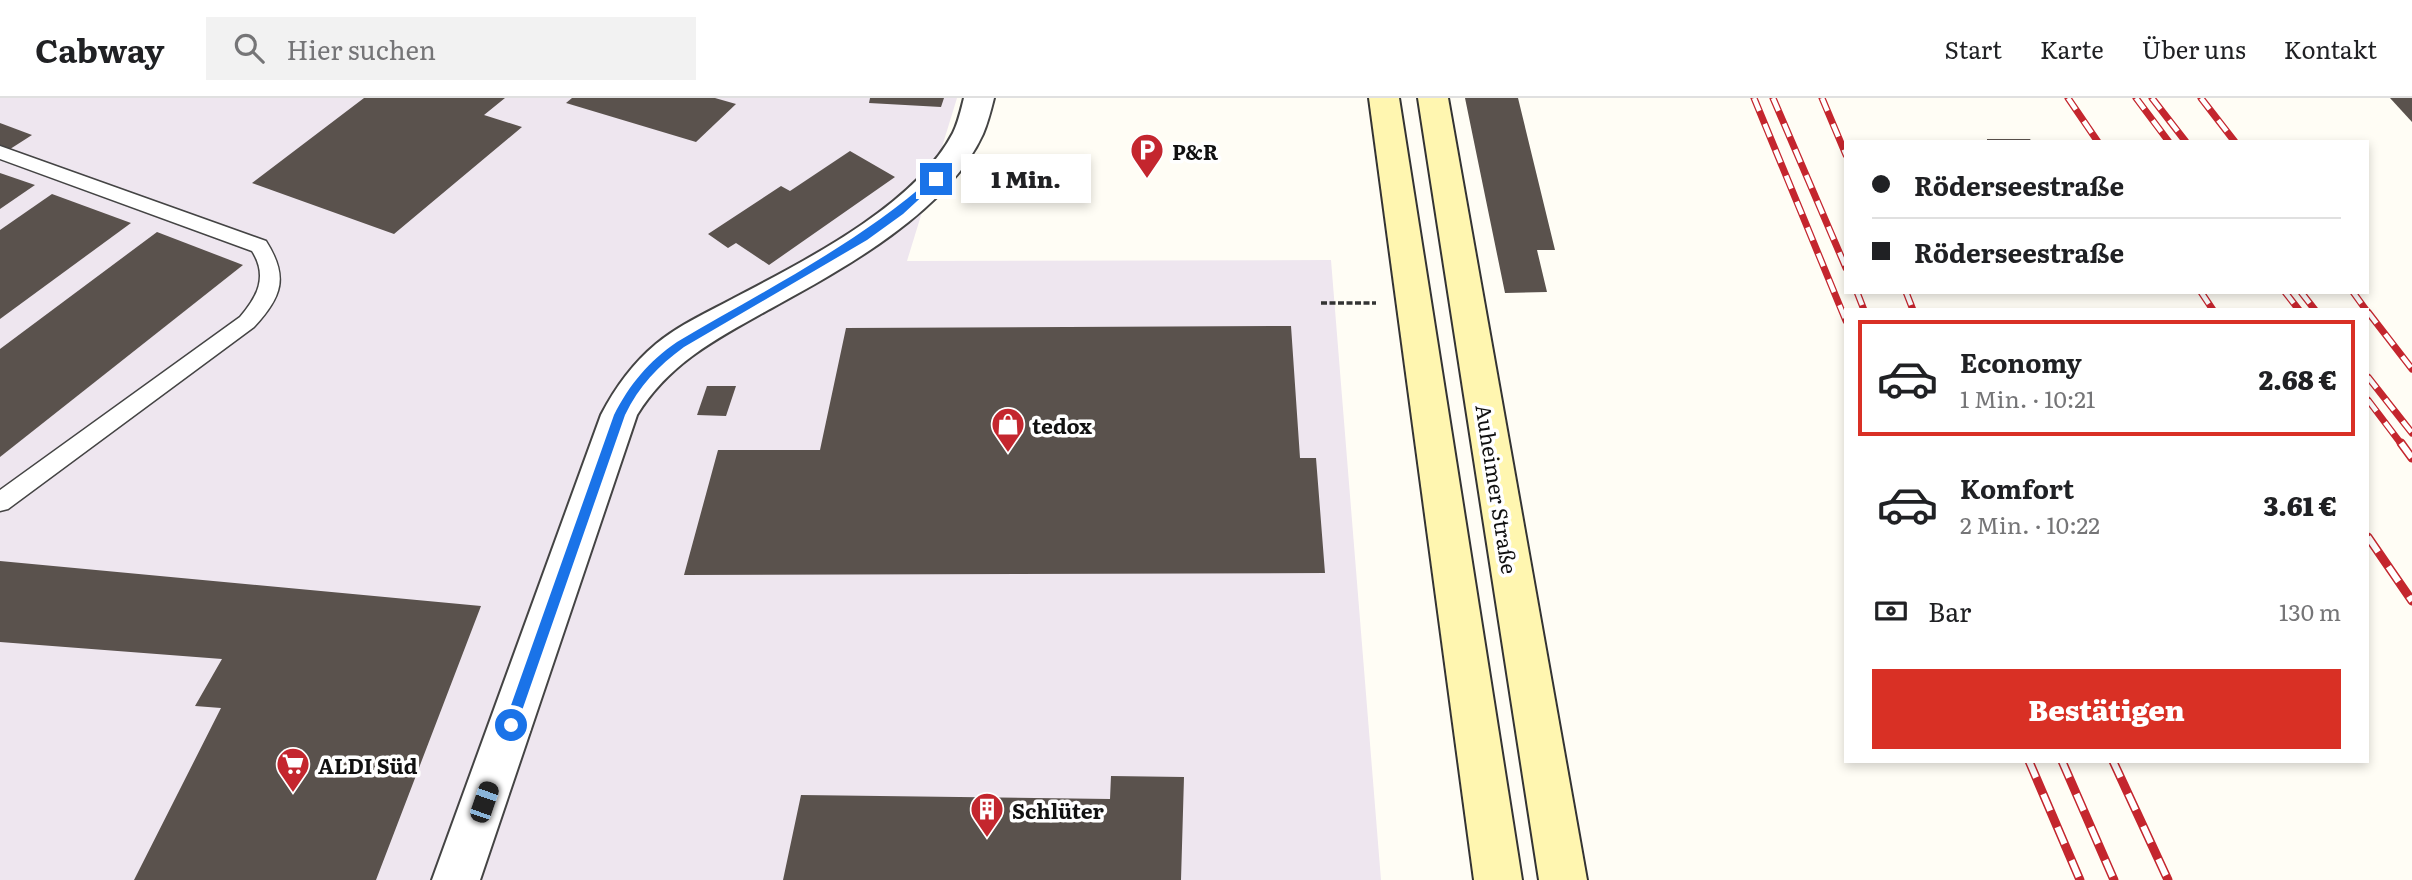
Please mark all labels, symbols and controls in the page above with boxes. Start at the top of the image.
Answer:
search box [206,17,696,80]
text: Cabway [35,24,164,73]
icon: search [230,29,268,67]
text: Hier suchen [286,29,436,68]
text: Start [1945,31,2002,66]
text: Karte [2040,31,2104,66]
text: Über uns [2142,31,2246,66]
text: Kontakt [2284,31,2377,66]
parking icon: P&R [1128,131,1166,180]
place label: P&R [1172,135,1219,166]
callout: 1 Min. [960,154,1090,204]
text: 1 Min. [991,161,1061,195]
route end [920,163,952,195]
text: Röderseestraße [1914,165,2124,204]
text: Röderseestraße [1914,232,2124,271]
text: Economy [1960,342,2082,381]
icon: car [1876,347,1939,410]
text: 2.68 € [2259,359,2337,398]
text: 1 Min. · 10:21 [1960,381,2095,415]
street label: Auheimer Straße [1469,402,1527,576]
shop icon: tedox [989,405,1027,454]
place label: tedox [1032,409,1092,440]
text: Komfort [1960,468,2074,507]
icon: car [1876,473,1939,536]
text: 3.61 € [2263,485,2337,524]
text: 2 Min. · 10:22 [1960,507,2100,541]
text: Bar [1928,591,1971,630]
icon: cash [1872,592,1910,630]
text: 130 m [2279,594,2341,628]
button: Bestätigen [1872,669,2341,749]
route start [495,709,527,741]
supermarket icon: ALDI Süd [274,745,312,794]
place label: ALDI Süd [318,749,418,780]
car [468,779,501,825]
building icon: Schlüter [968,790,1006,839]
place label: Schlüter [1012,794,1104,825]

